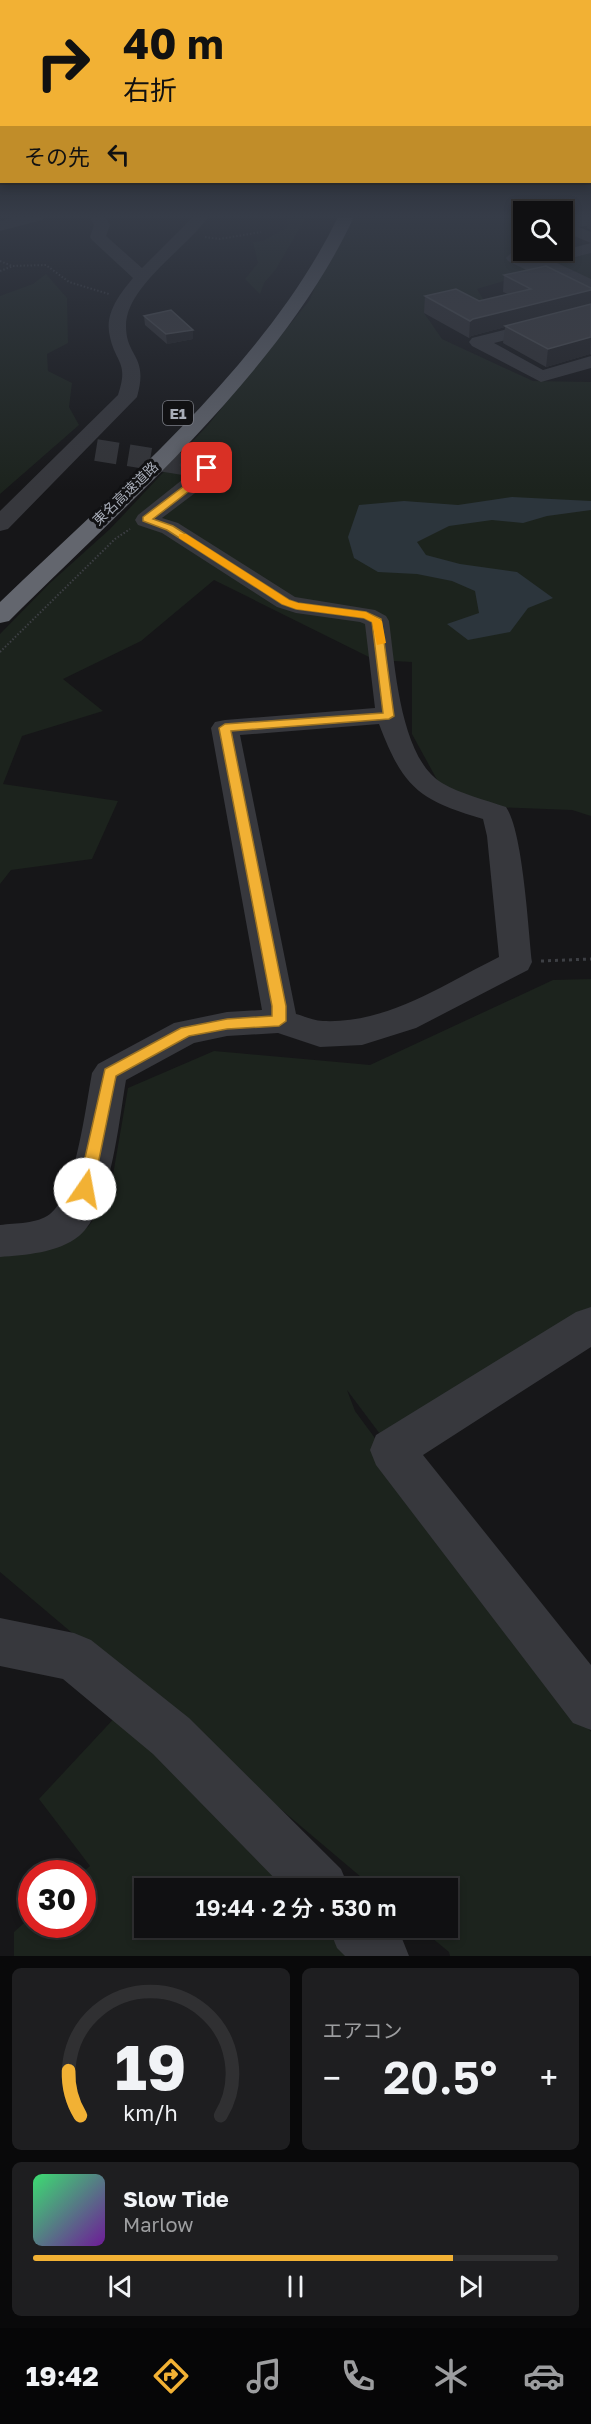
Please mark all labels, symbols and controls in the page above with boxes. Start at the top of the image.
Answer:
text: 40 m [123,18,224,68]
icon: right [24,24,102,102]
text: 右折 [123,74,177,106]
icon: left [102,138,135,171]
text: その先 [24,143,90,170]
map controls [513,201,573,261]
button: search [513,201,573,261]
road number: E1 [163,401,193,425]
pin [181,442,232,493]
icon: arrive [190,451,223,484]
street label: 東名高速道路 [89,458,161,528]
position arrow [53,1157,117,1221]
speed limit sign: 30 [18,1860,96,1938]
text: 19:44 · 2 分 · 530 m [196,1894,396,1921]
text: エアコン [323,2018,403,2042]
text: 19 [115,2029,187,2104]
text: 20.5° [383,2050,497,2104]
text: − [323,2058,341,2097]
text: + [540,2058,558,2097]
text: km/h [123,2100,178,2126]
text: Slow Tide [123,2185,229,2212]
text: Marlow [123,2212,194,2236]
icon: previous [104,2270,137,2303]
icon: pause [279,2270,312,2303]
icon: next [454,2270,487,2303]
icon: directions [150,2355,192,2397]
icon: music [243,2355,285,2397]
icon: phone [337,2355,379,2397]
icon: climate [430,2355,472,2397]
icon: car [523,2355,565,2397]
text: 19:42 [26,2360,99,2392]

